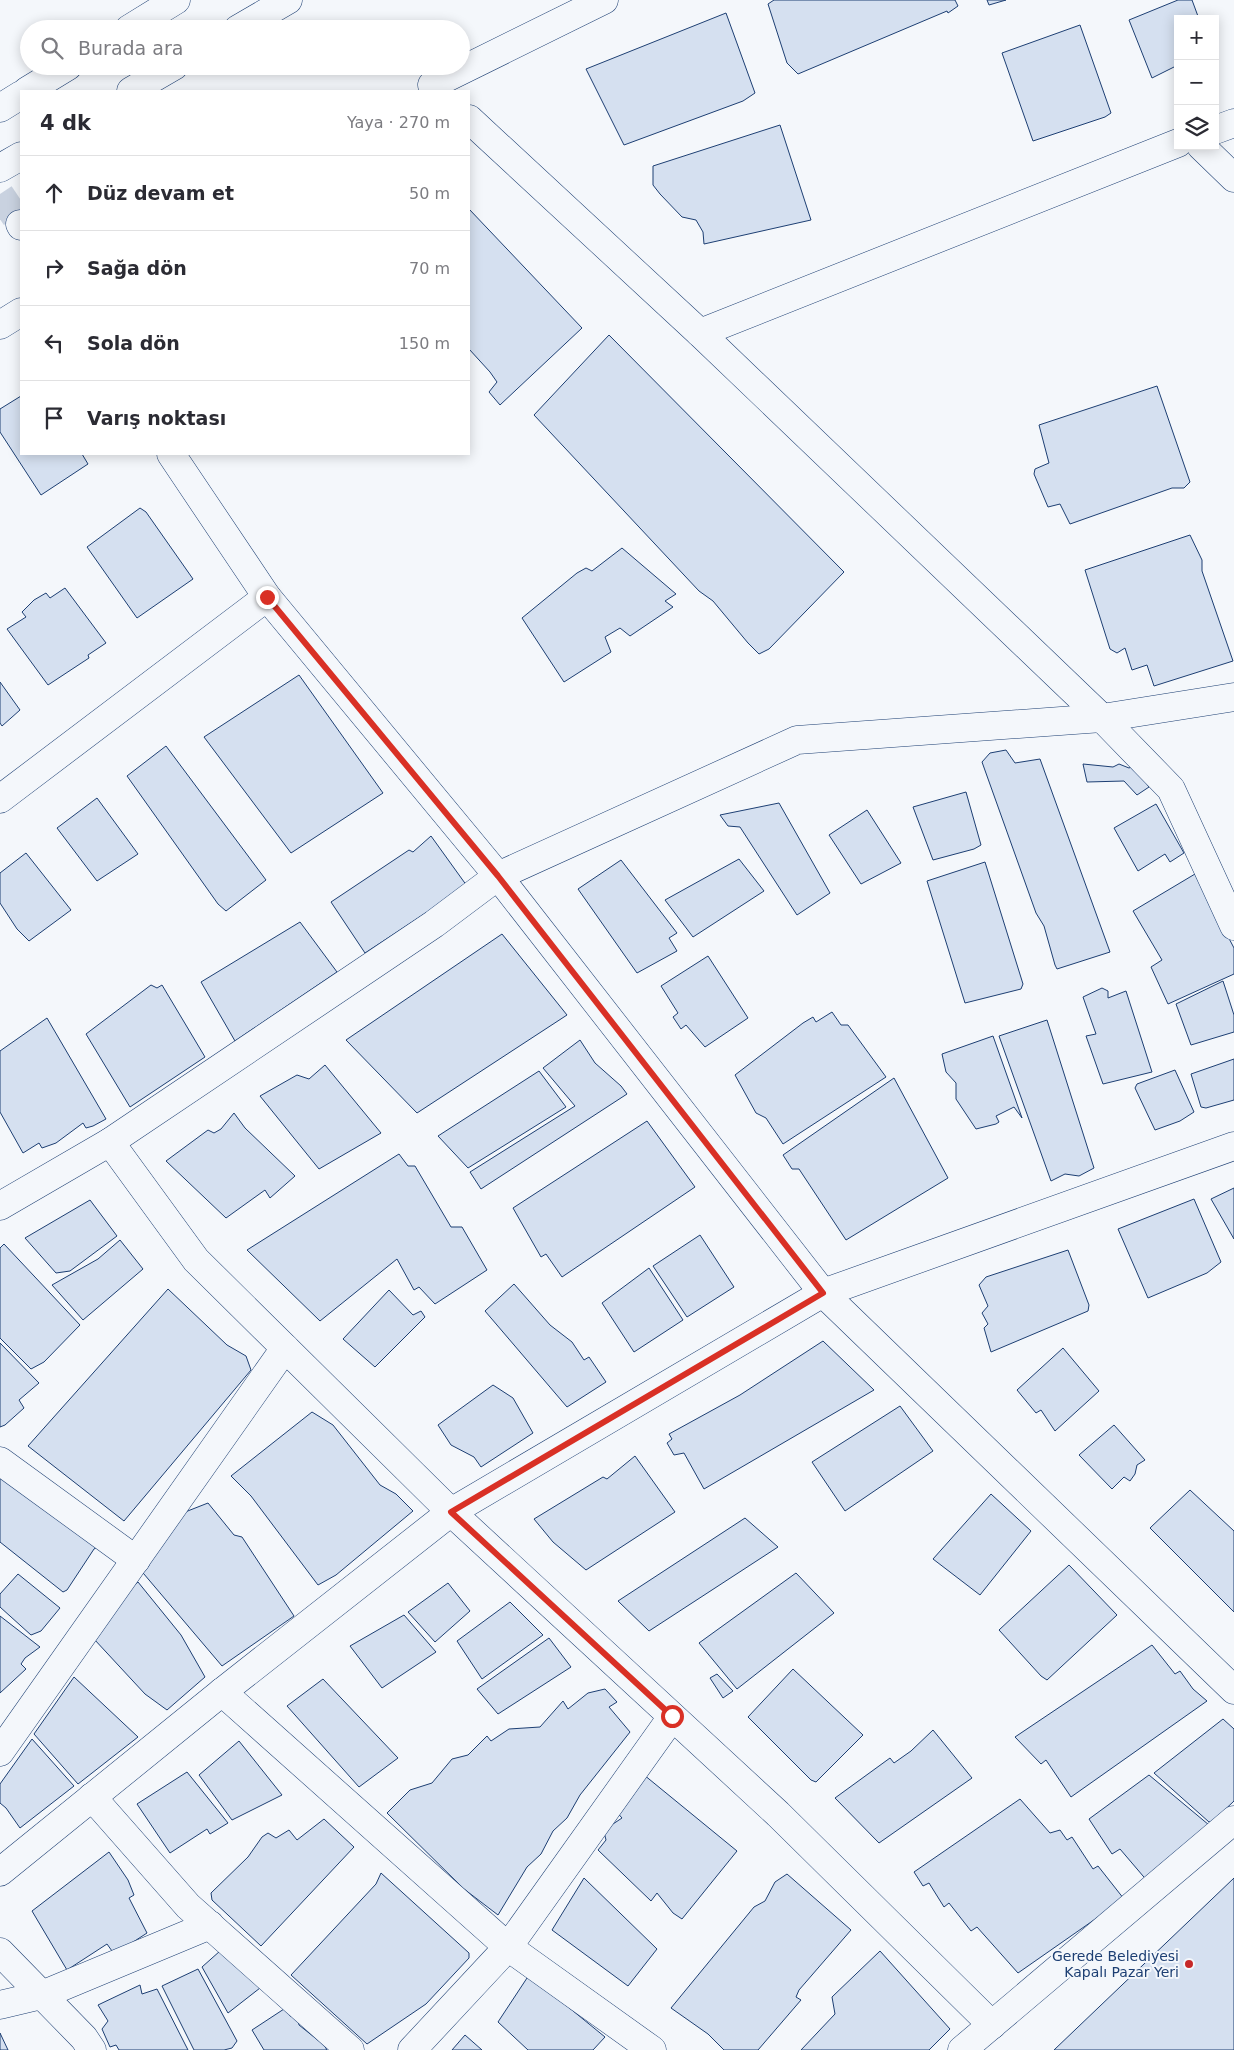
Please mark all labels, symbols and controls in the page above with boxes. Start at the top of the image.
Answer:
map controls [1174,15,1219,150]
button: + [1174,15,1219,60]
search box [20,20,470,75]
icon: search [38,34,66,62]
text: Burada ara [78,37,183,59]
button: − [1174,60,1219,105]
button: layers [1174,105,1219,150]
text: 4 dk [40,111,91,135]
text: Yaya · 270 m [347,113,450,132]
icon: ahead [40,179,68,207]
text: Düz devam et [87,182,234,204]
text: 50 m [409,184,450,203]
icon: right [40,254,68,282]
text: Sağa dön [87,257,187,279]
text: 70 m [409,259,450,278]
icon: left [40,329,68,357]
text: Sola dön [87,332,180,354]
text: 150 m [399,334,450,353]
icon: arrive [40,404,68,432]
text: Varış noktası [87,407,226,429]
route end [256,586,279,609]
route start [661,1705,684,1728]
place label: Gerede Belediyesi Kapalı Pazar Yeri [1052,1948,1179,1980]
marker: Gerede Belediyesi Kapalı Pazar Yeri [1183,1958,1195,1970]

